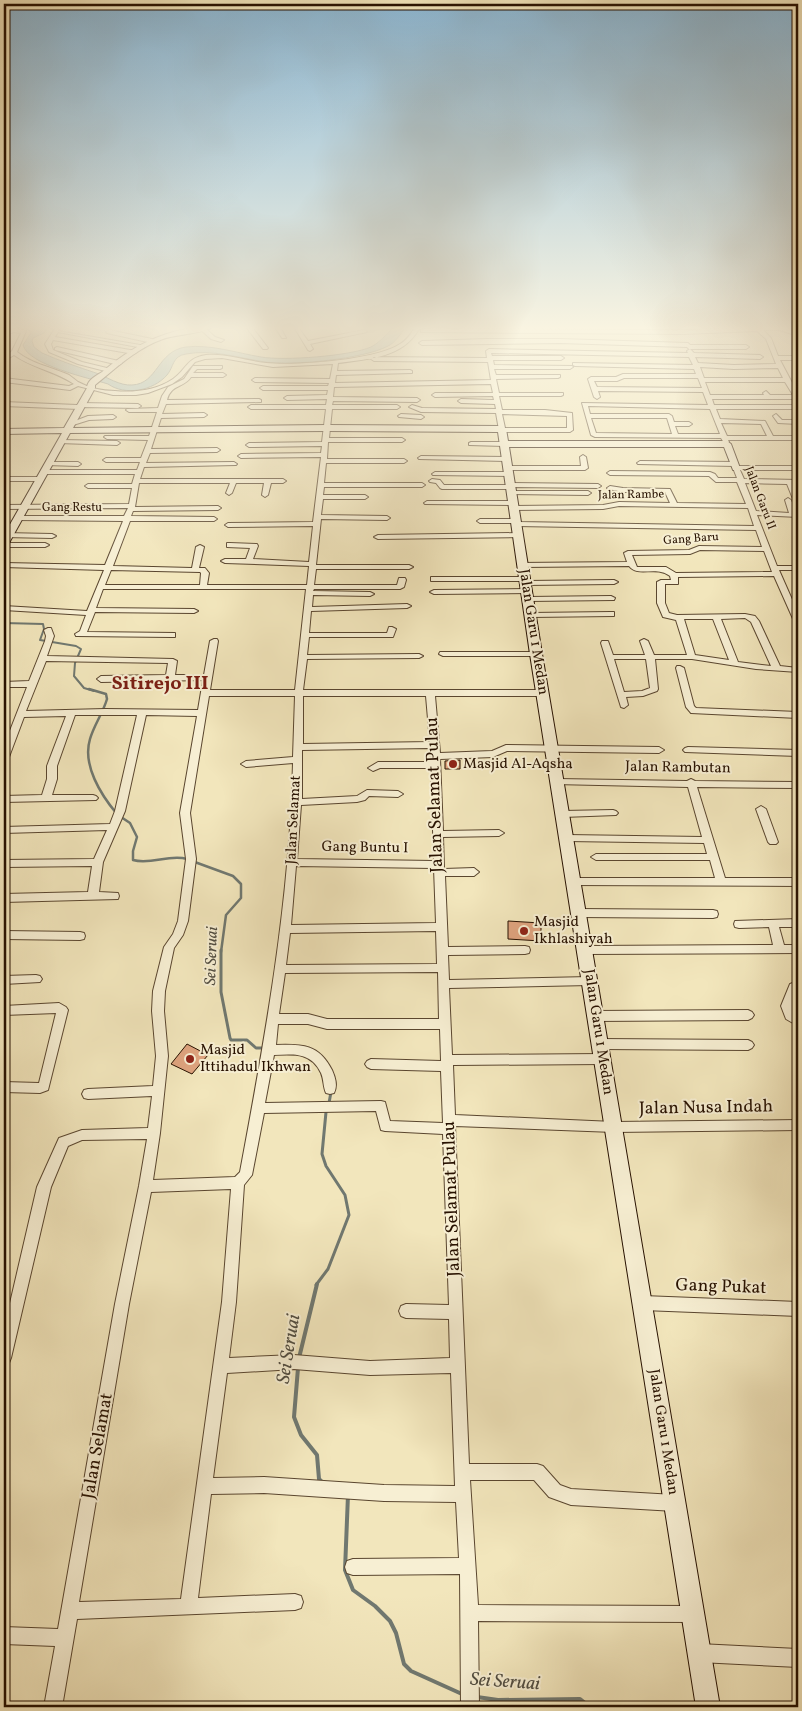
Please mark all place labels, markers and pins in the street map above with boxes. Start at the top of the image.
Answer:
place label: Masjid Al-Aqsha [463,754,573,775]
marker: Masjid Al-Aqsha [447,758,459,770]
place label: Masjid Ikhlashiyah [534,912,613,950]
marker: Masjid Ikhlashiyah [518,925,530,937]
place label: Masjid Ittihadul Ikhwan [200,1040,311,1078]
marker: Masjid Ittihadul Ikhwan [184,1053,196,1065]

